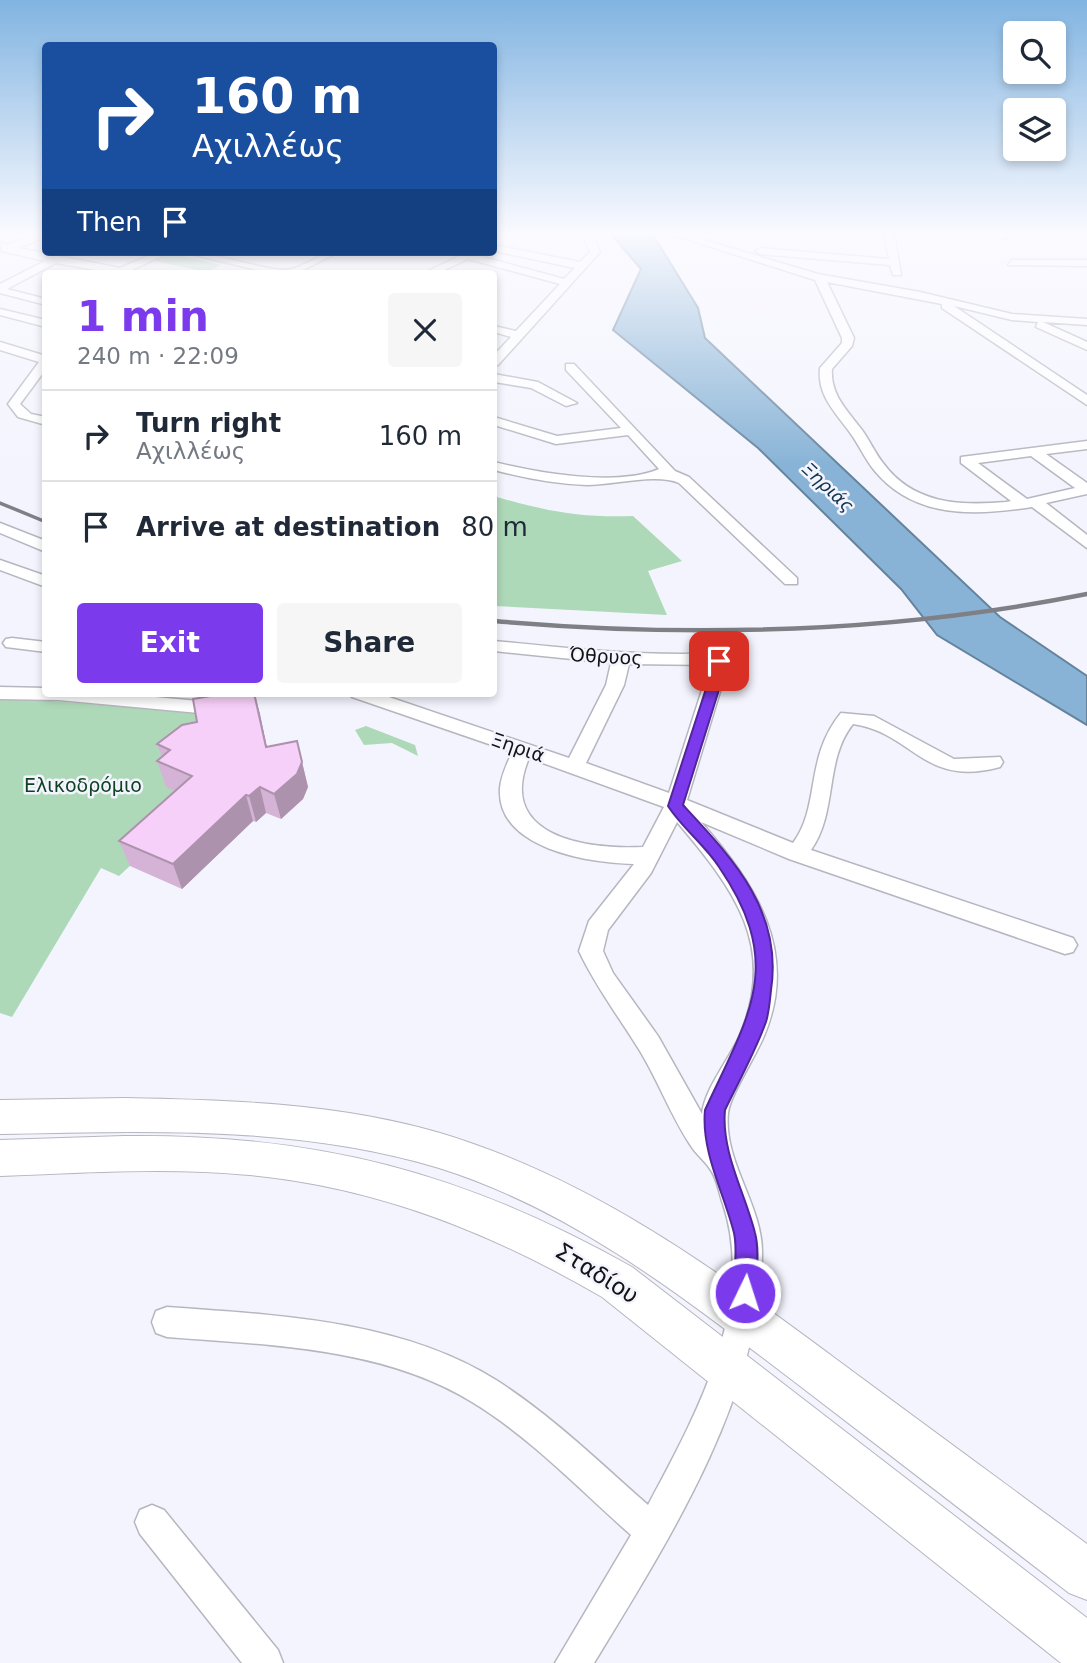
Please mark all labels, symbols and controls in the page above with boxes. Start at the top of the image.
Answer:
map controls [1003,21,1066,161]
button: search [1003,21,1066,84]
text: 160 m [192,68,362,125]
icon: right [77,70,168,161]
button: layers [1003,98,1066,161]
text: Αχιλλέως [192,127,344,165]
icon: arrive [156,203,194,241]
text: Then [77,207,142,237]
text: 1 min [77,292,209,341]
button: close [388,293,462,367]
text: 240 m · 22:09 [77,343,239,369]
text: Turn right [136,408,281,438]
icon: right [77,417,115,455]
text: 160 m [379,421,462,451]
text: Αχιλλέως [136,438,245,464]
water label: Ξηριάς [798,458,858,516]
icon: arrive [77,508,115,546]
text: Arrive at destination [136,512,440,542]
text: 80 m [461,512,528,542]
button: Exit [77,603,263,683]
button: Share [277,603,462,683]
pin [689,631,749,691]
icon: arrive [700,642,738,680]
street label: Όθρυος [568,643,643,669]
street label: Ξηριά [488,728,548,766]
park label: Ελικοδρόμιο [24,774,142,796]
street label: Σταδίου [551,1237,643,1309]
position arrow [708,1256,782,1330]

